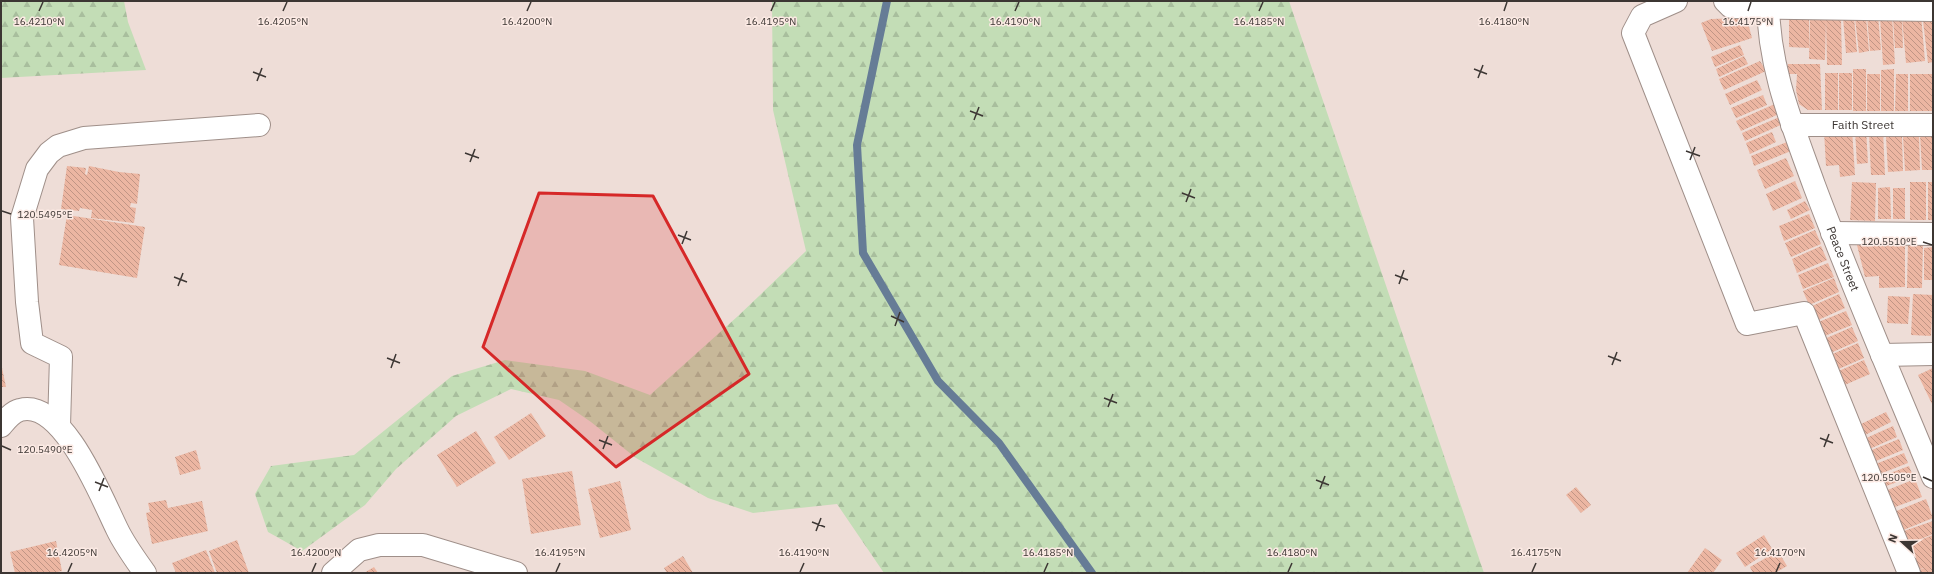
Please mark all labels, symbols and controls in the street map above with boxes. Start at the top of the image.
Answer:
text: 16.4210°N [14,15,64,28]
text: 16.4205°N [258,15,308,28]
text: 16.4200°N [502,15,552,28]
text: 16.4195°N [746,15,796,28]
text: 16.4190°N [990,15,1040,28]
text: 16.4185°N [1234,15,1284,28]
text: 16.4180°N [1479,15,1529,28]
text: 16.4175°N [1723,15,1773,28]
street label: Faith Street [1832,117,1894,132]
text: 120.5495°E [17,208,73,221]
street label: Peace Street [1824,224,1863,293]
text: 120.5510°E [1861,235,1917,248]
text: 120.5490°E [17,443,73,456]
text: 120.5505°E [1861,471,1917,484]
north arrow [1882,522,1922,562]
text: N [1885,532,1901,545]
text: 16.4205°N [47,546,97,559]
text: 16.4200°N [291,546,341,559]
text: 16.4195°N [535,546,585,559]
text: 16.4190°N [779,546,829,559]
text: 16.4185°N [1023,546,1073,559]
text: 16.4180°N [1267,546,1317,559]
text: 16.4175°N [1511,546,1561,559]
text: 16.4170°N [1755,546,1805,559]

